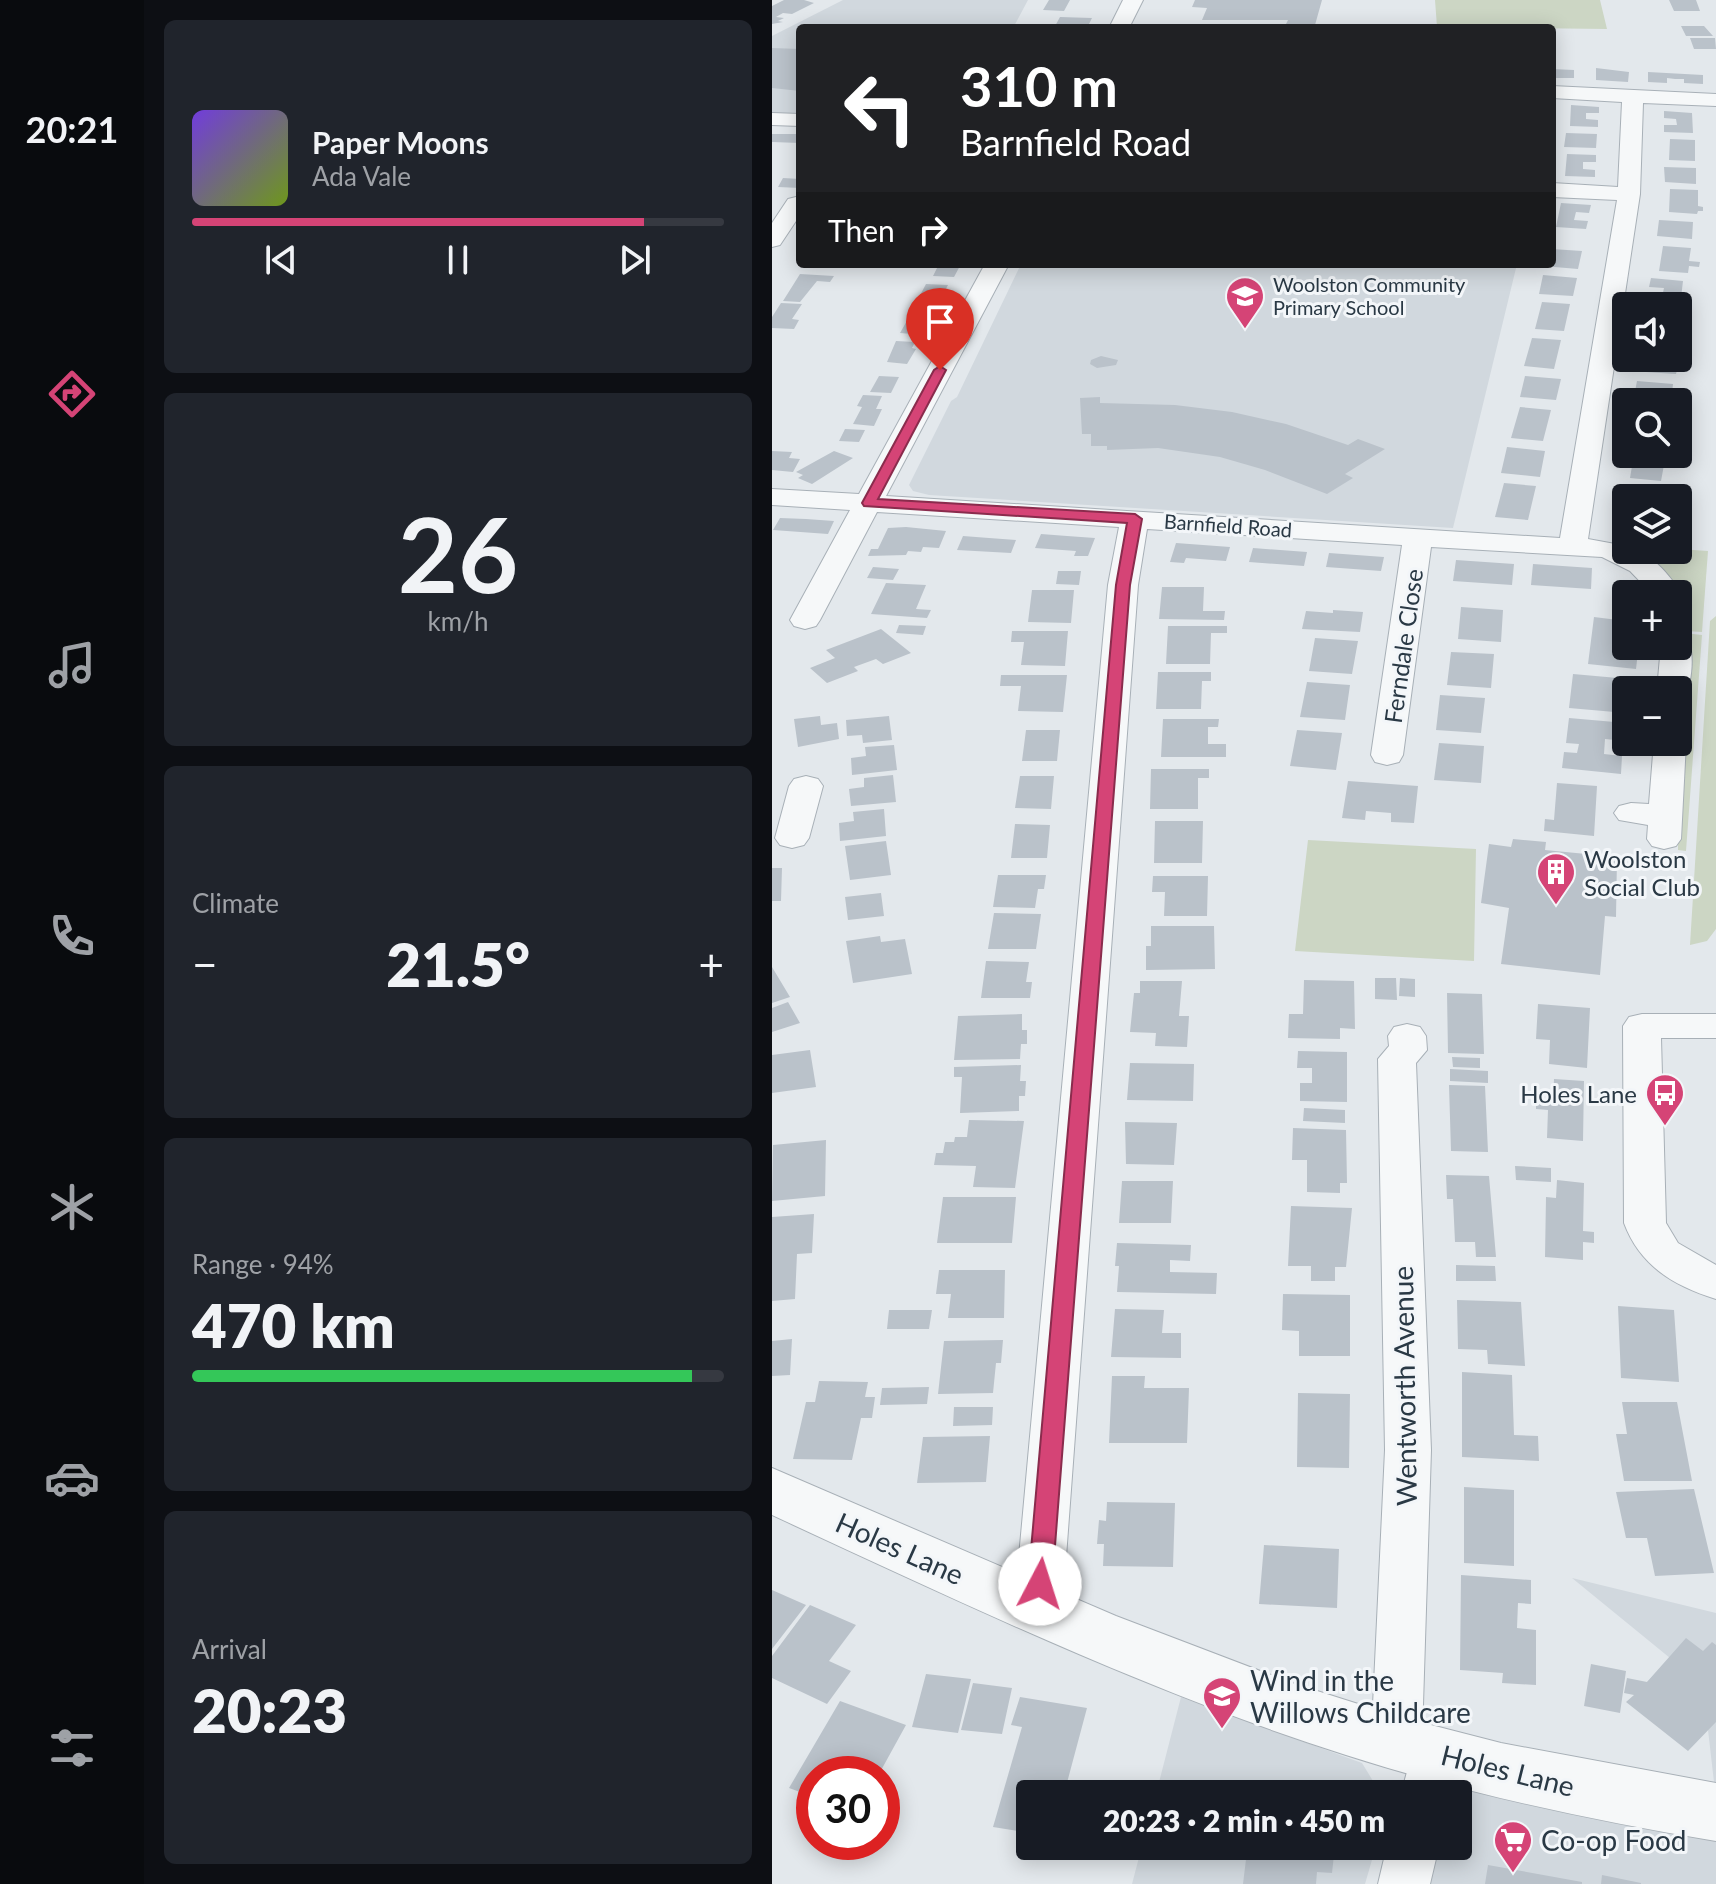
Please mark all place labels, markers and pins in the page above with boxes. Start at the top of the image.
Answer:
place label: Woolston Community Primary School [1273,272,1466,319]
school or university icon: Woolston Community Primary School [1224,275,1266,330]
pin [906,288,974,370]
place label: Woolston Social Club [1584,844,1700,901]
building icon: Woolston Social Club [1535,851,1577,906]
bus stop icon: Holes Lane [1644,1072,1686,1127]
place label: Holes Lane [1520,1079,1637,1108]
place label: Wind in the Willows Childcare [1250,1663,1471,1729]
school or university icon: Wind in the Willows Childcare [1201,1675,1243,1730]
supermarket icon: Co-op Food [1492,1819,1534,1874]
place label: Co-op Food [1541,1823,1687,1857]

